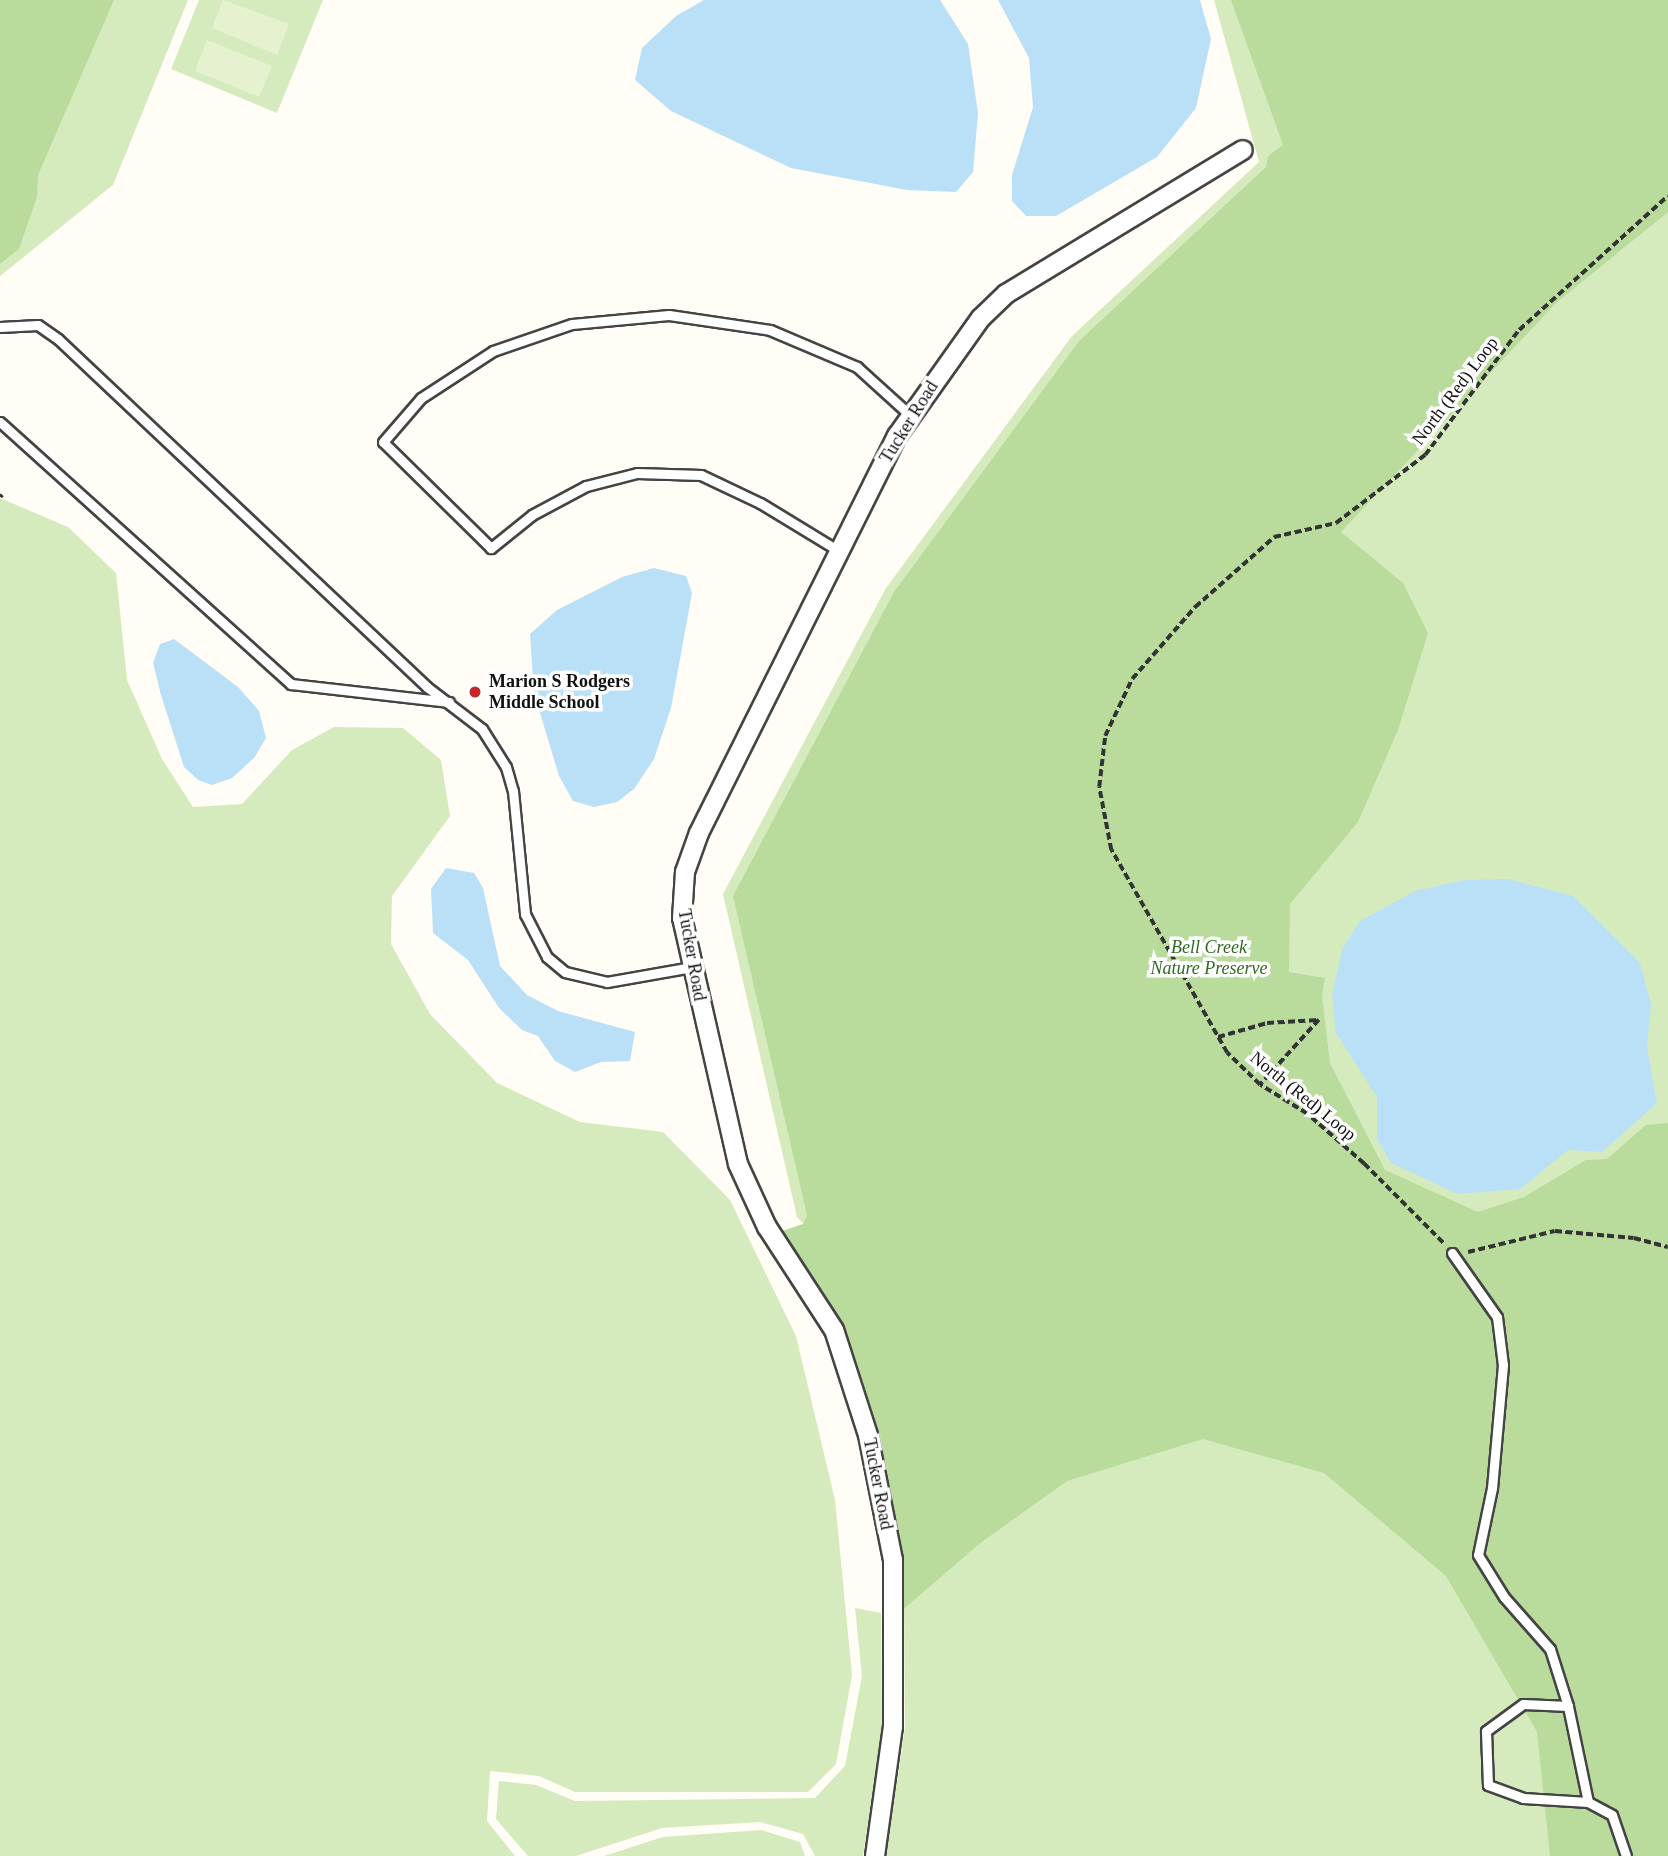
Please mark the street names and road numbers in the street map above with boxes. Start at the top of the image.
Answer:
street label: North (Red) Loop [1407,333,1503,449]
street label: Tucker Road [875,377,943,467]
street label: Tucker Road [673,907,711,1003]
street label: North (Red) Loop [1246,1047,1360,1145]
street label: Tucker Road [859,1436,897,1532]

